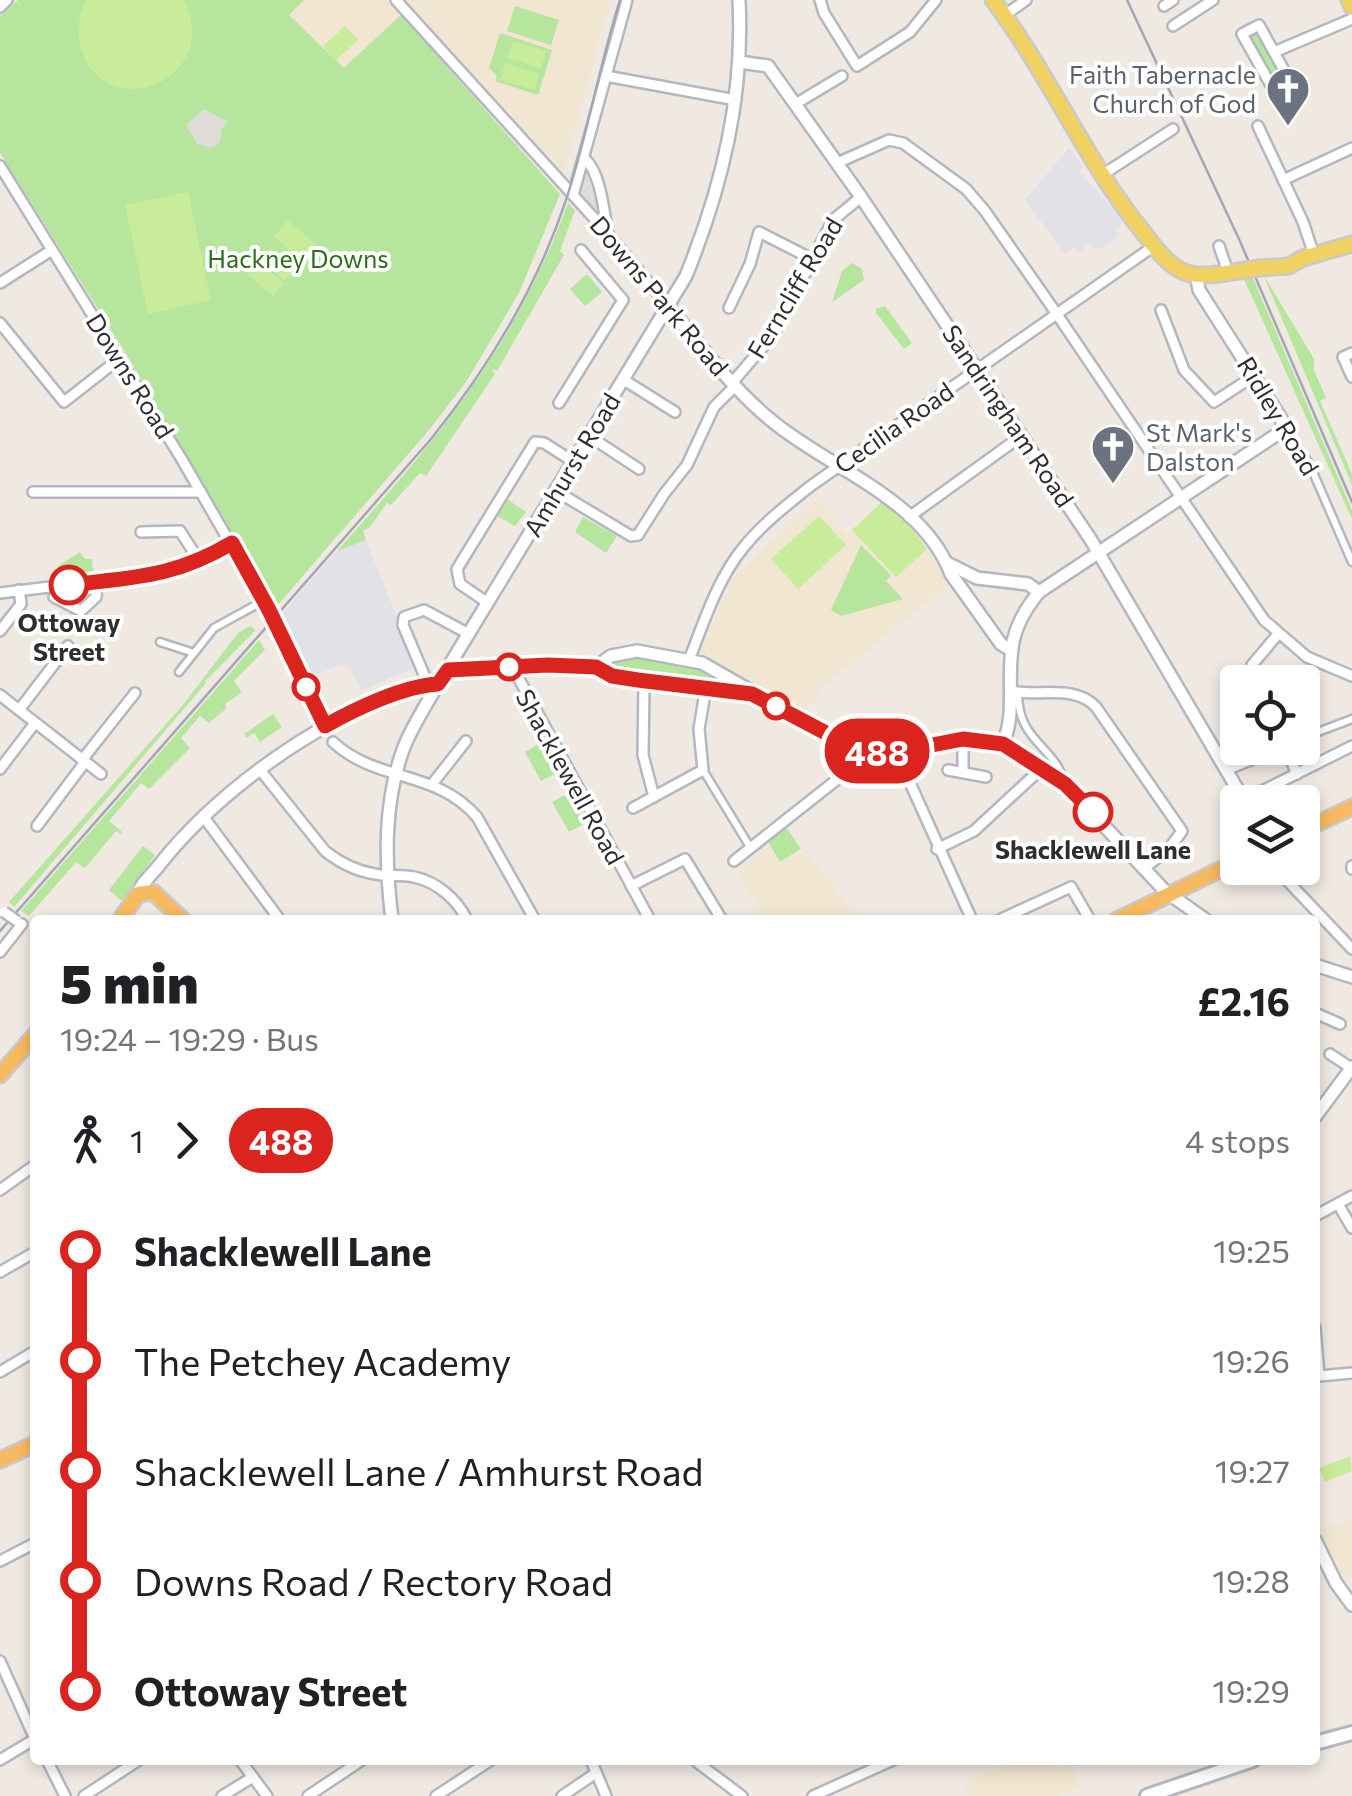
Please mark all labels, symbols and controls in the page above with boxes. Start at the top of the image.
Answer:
place label: Faith Tabernacle Church of God [1069,59,1256,118]
church icon: Faith Tabernacle Church of God [1265,66,1311,127]
street label: Downs Park Road [584,210,735,381]
street label: Ferncliff Road [740,212,848,363]
park label: Hackney Downs [207,243,389,273]
street label: Downs Road [81,307,181,444]
street label: Sandringham Road [937,319,1081,512]
street label: Ridley Road [1232,351,1326,480]
street label: Cecilia Road [828,375,959,479]
street label: Amhurst Road [517,387,626,541]
place label: St Mark's Dalston [1146,417,1252,476]
church icon: St Mark's Dalston [1090,424,1136,485]
marker: Ottoway Street [50,566,88,604]
place label: Ottoway Street [18,607,121,666]
unlabelled marker [496,654,522,680]
map controls [1220,665,1320,885]
button: locate [1220,665,1320,765]
unlabelled marker [293,674,319,700]
street label: Shacklewell Road [510,684,631,869]
unlabelled marker [763,693,789,719]
line badge: 488 [820,718,934,784]
text: 488 [845,730,909,773]
button: layers [1220,785,1320,885]
marker: Shacklewell Lane [1074,793,1112,831]
place label: Shacklewell Lane [995,834,1191,864]
text: 5 min [60,947,199,1014]
text: £2.16 [1197,977,1290,1024]
text: 19:24 – 19:29 · Bus [60,1018,319,1058]
icon: walk [60,1113,115,1168]
icon: forward [159,1113,214,1168]
text: 488 [249,1119,313,1162]
text: 1 [130,1120,144,1160]
text: 4 stops [1185,1120,1290,1160]
text: Shacklewell Lane [134,1227,432,1274]
text: 19:25 [1213,1230,1290,1270]
text: The Petchey Academy [134,1337,511,1384]
text: 19:26 [1212,1340,1290,1380]
text: Shacklewell Lane / Amhurst Road [134,1447,704,1494]
text: 19:27 [1215,1450,1290,1490]
text: Downs Road / Rectory Road [134,1557,613,1604]
text: 19:28 [1212,1560,1290,1600]
text: Ottoway Street [134,1667,407,1714]
text: 19:29 [1212,1670,1290,1710]

